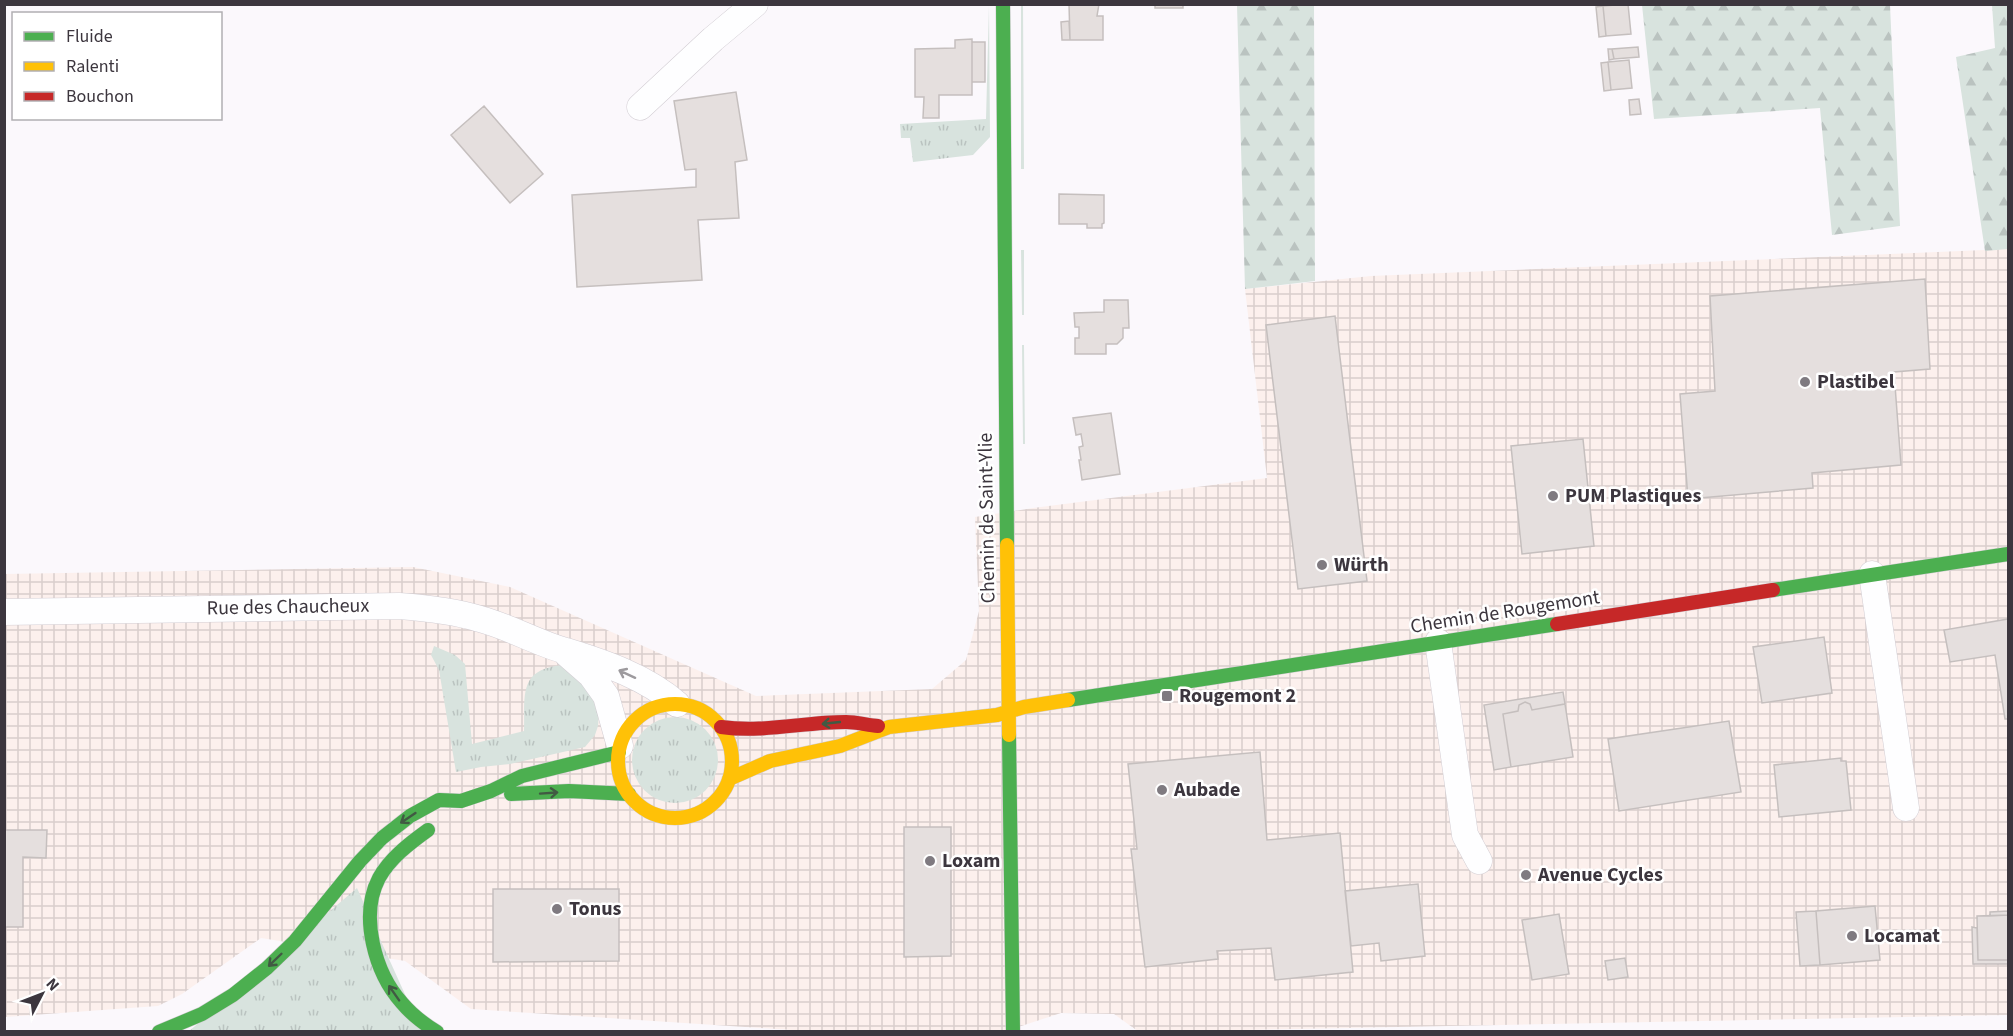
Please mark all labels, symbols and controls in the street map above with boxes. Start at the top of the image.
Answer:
legend [12,12,222,120]
text: Fluide [66,24,113,49]
text: Ralenti [66,54,119,79]
text: Bouchon [66,84,134,109]
place label: Plastibel [1817,368,1895,396]
marker: Plastibel [1798,375,1812,389]
street label: Chemin de Saint-Ylie [972,432,1002,604]
place label: PUM Plastiques [1565,482,1701,510]
marker: PUM Plastiques [1546,489,1560,503]
place label: Würth [1334,551,1389,579]
marker: Würth [1315,558,1329,572]
street label: Chemin de Rougemont [1408,583,1602,641]
street label: Rue des Chaucheux [206,592,370,622]
one-way arrow [619,668,637,680]
place label: Rougemont 2 [1179,682,1296,710]
marker: Rougemont 2 [1160,689,1174,703]
one-way arrow [822,718,841,729]
place label: Aubade [1173,776,1240,804]
marker: Aubade [1155,783,1169,797]
one-way arrow [539,787,559,798]
one-way arrow [400,812,417,824]
place label: Loxam [942,847,1000,875]
marker: Loxam [923,854,937,868]
place label: Avenue Cycles [1537,861,1663,889]
marker: Avenue Cycles [1519,868,1533,882]
place label: Tonus [569,895,621,923]
marker: Tonus [550,902,564,916]
place label: Locamat [1864,922,1940,950]
marker: Locamat [1845,929,1859,943]
one-way arrow [268,953,283,967]
north arrow [12,964,72,1024]
text: N [41,973,64,996]
one-way arrow [388,985,400,1001]

